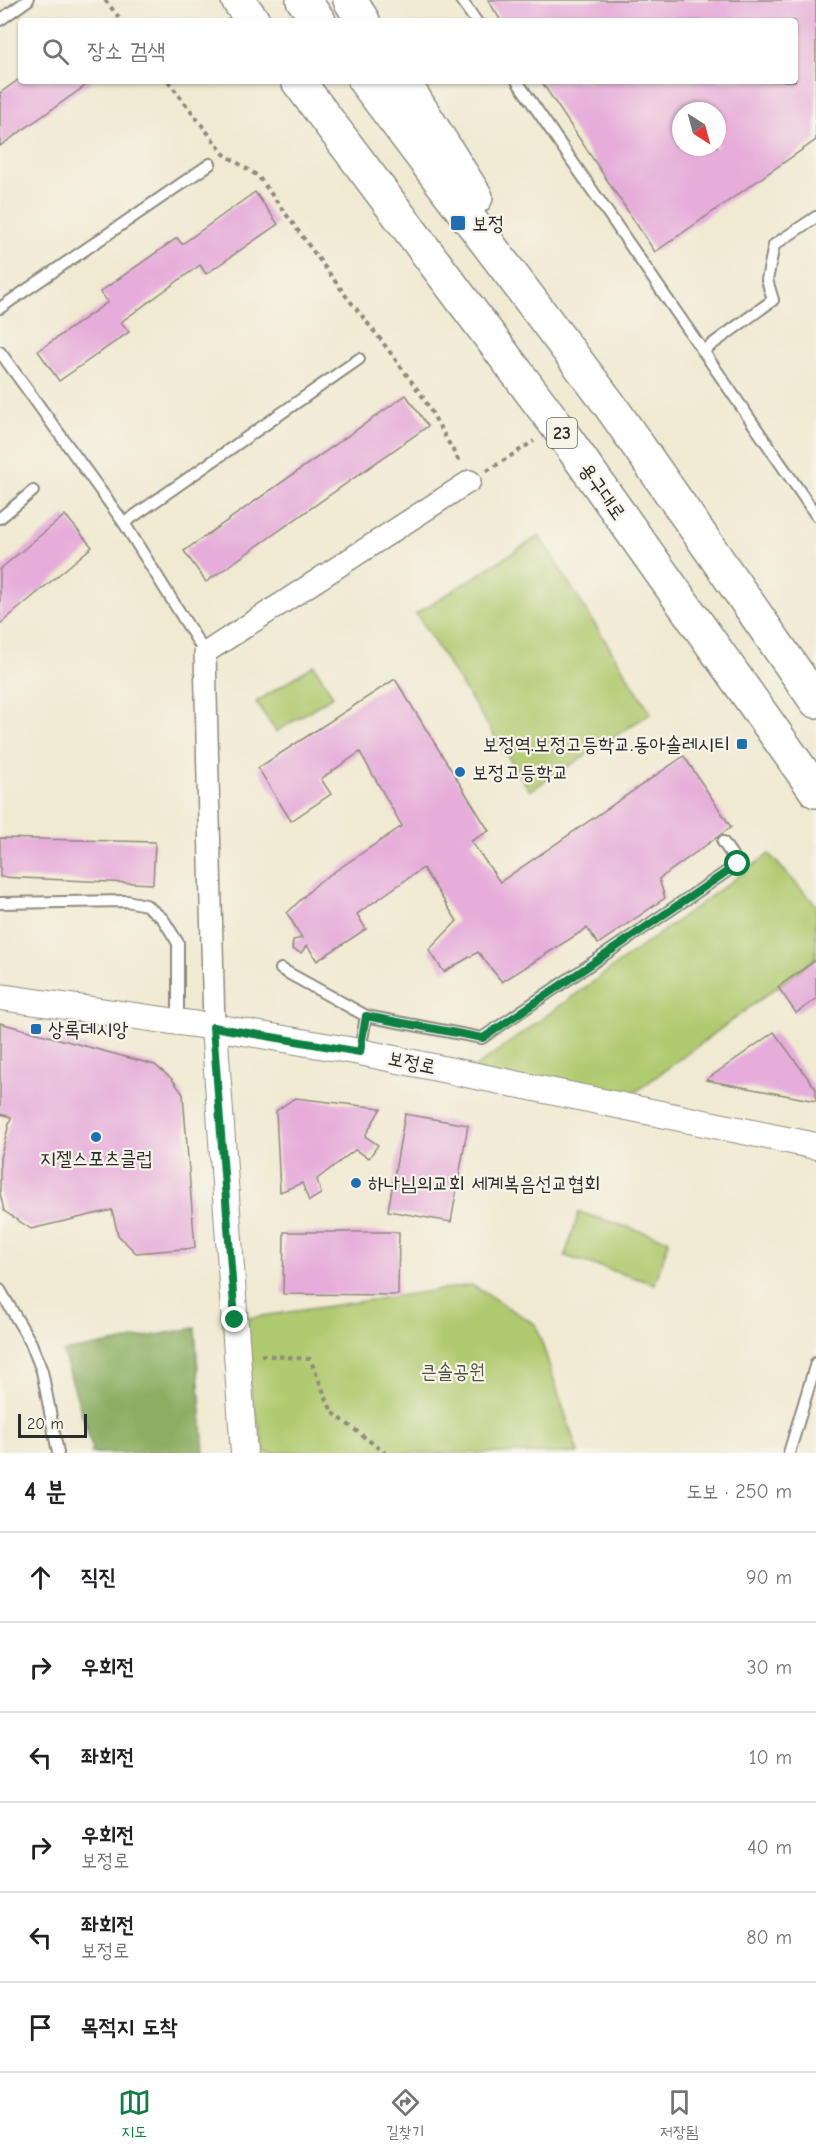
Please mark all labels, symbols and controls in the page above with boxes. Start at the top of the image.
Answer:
search box [18,18,798,84]
icon: search [39,35,72,68]
text: 장소 검색 [87,38,165,64]
north arrow [672,102,726,156]
place label: 보정 [472,212,504,235]
marker: 보정 [449,214,467,232]
road number: 23 [547,418,577,448]
street label: 용구대로 [575,458,630,524]
place label: 보정역.보정고등학교.동아솔레시티 [482,733,730,756]
marker: 보정역.보정고등학교.동아솔레시티 [735,737,749,751]
place label: 보정고등학교 [472,761,569,784]
marker: 보정고등학교 [453,765,467,779]
route start [724,850,750,876]
place label: 상록데시앙 [48,1018,128,1041]
marker: 상록데시앙 [29,1022,43,1036]
street label: 보정로 [386,1046,438,1079]
marker: 지젤스포츠클럽 [89,1130,103,1144]
place label: 지젤스포츠클럽 [40,1147,152,1170]
place label: 하나님의교회 세계복음선교협회 [368,1172,600,1195]
marker: 하나님의교회 세계복음선교협회 [349,1176,363,1190]
route end [221,1306,247,1332]
park label: 큰솔공원 [421,1360,485,1383]
scale bar [18,1411,87,1438]
text: 20 m [27,1415,64,1433]
text: 4 분 [24,1477,66,1507]
text: 도보 · 250 m [686,1480,792,1503]
icon: ahead [24,1561,57,1594]
text: 직진 [81,1564,116,1590]
text: 90 m [746,1566,792,1589]
icon: right [24,1651,57,1684]
text: 우회전 [81,1654,134,1680]
text: 30 m [746,1656,792,1679]
icon: left [24,1741,57,1774]
text: 좌회전 [81,1744,134,1770]
text: 10 m [749,1746,792,1769]
text: 우회전 [81,1822,134,1848]
icon: right [24,1831,57,1864]
text: 40 m [747,1836,792,1859]
text: 보정로 [81,1849,129,1872]
text: 좌회전 [81,1912,134,1938]
icon: left [24,1921,57,1954]
text: 80 m [746,1926,792,1949]
text: 보정로 [81,1939,129,1962]
icon: arrive [24,2011,57,2044]
text: 목적지 도착 [81,2014,177,2040]
tab: 지도 [118,2086,151,2142]
tab: 길찾기 [386,2086,425,2142]
tab: 저장됨 [660,2086,698,2142]

